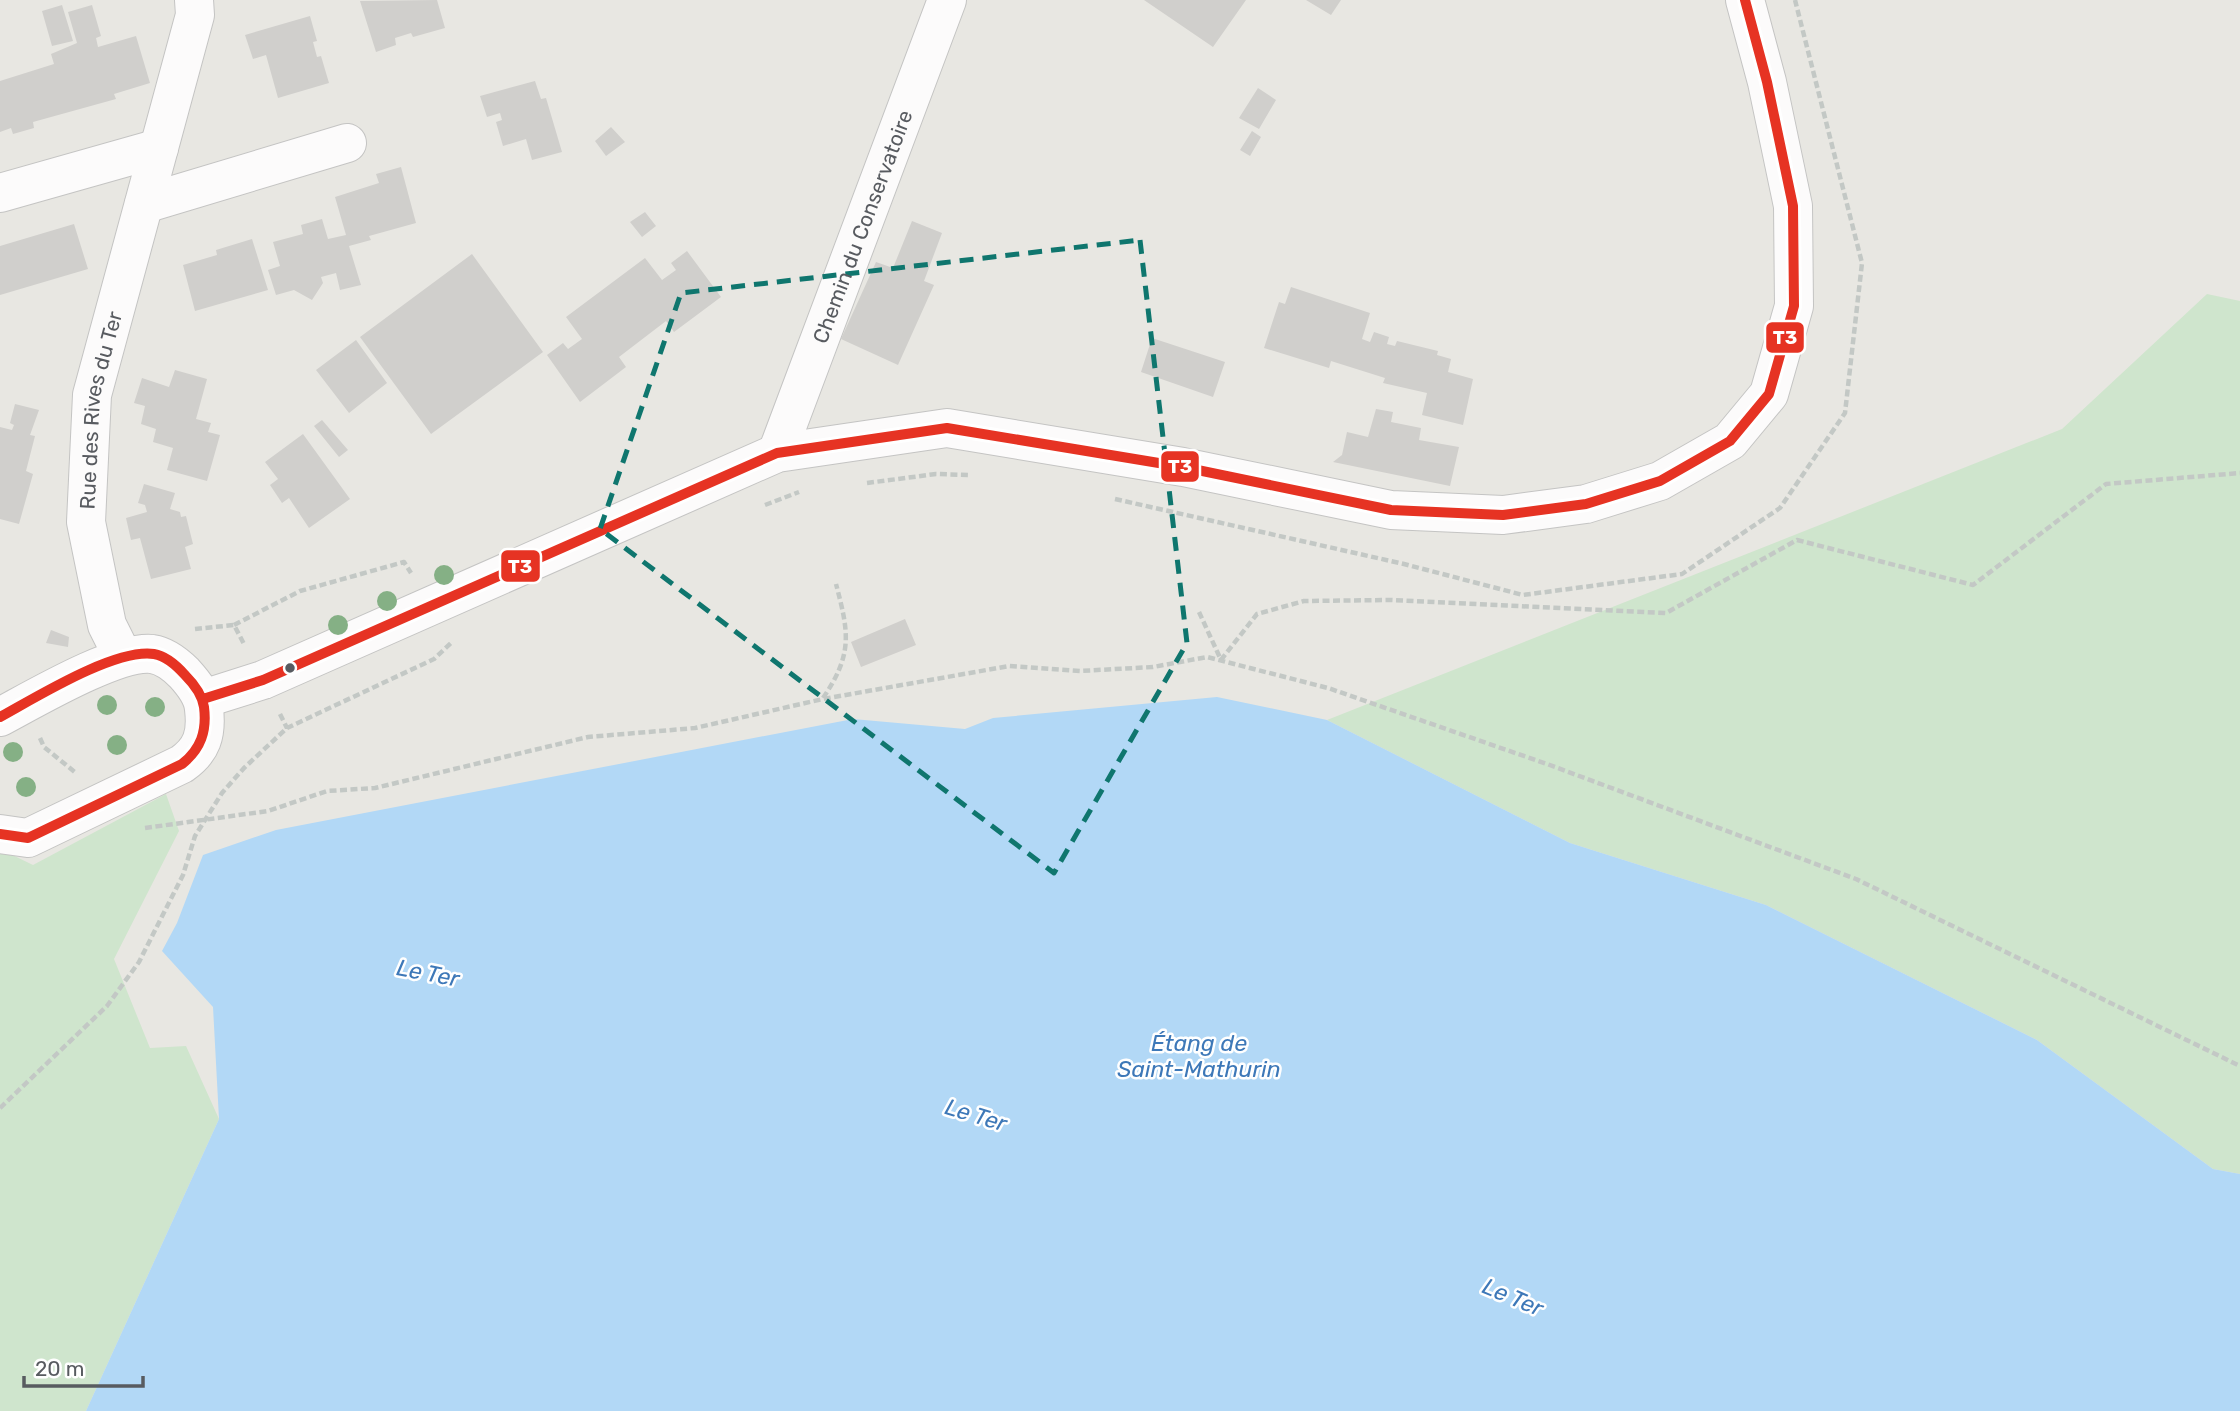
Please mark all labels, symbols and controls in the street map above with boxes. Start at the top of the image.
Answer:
street label: Chemin du Conservatoire [807,106,917,347]
street label: Rue des Rives du Ter [74,308,127,510]
line badge: T3 [1765,321,1805,354]
text: T3 [1773,326,1797,349]
line badge: T3 [1160,450,1200,483]
text: T3 [1168,455,1192,478]
line badge: T3 [500,549,541,583]
text: T3 [508,555,532,578]
unlabelled marker [283,661,297,675]
water label: Le Ter [394,953,463,993]
water label: Étang de Saint-Mathurin [1117,1029,1281,1083]
water label: Le Ter [942,1092,1011,1138]
water label: Le Ter [1478,1272,1549,1323]
scale bar [24,1344,144,1388]
text: 20 m [35,1356,84,1381]

